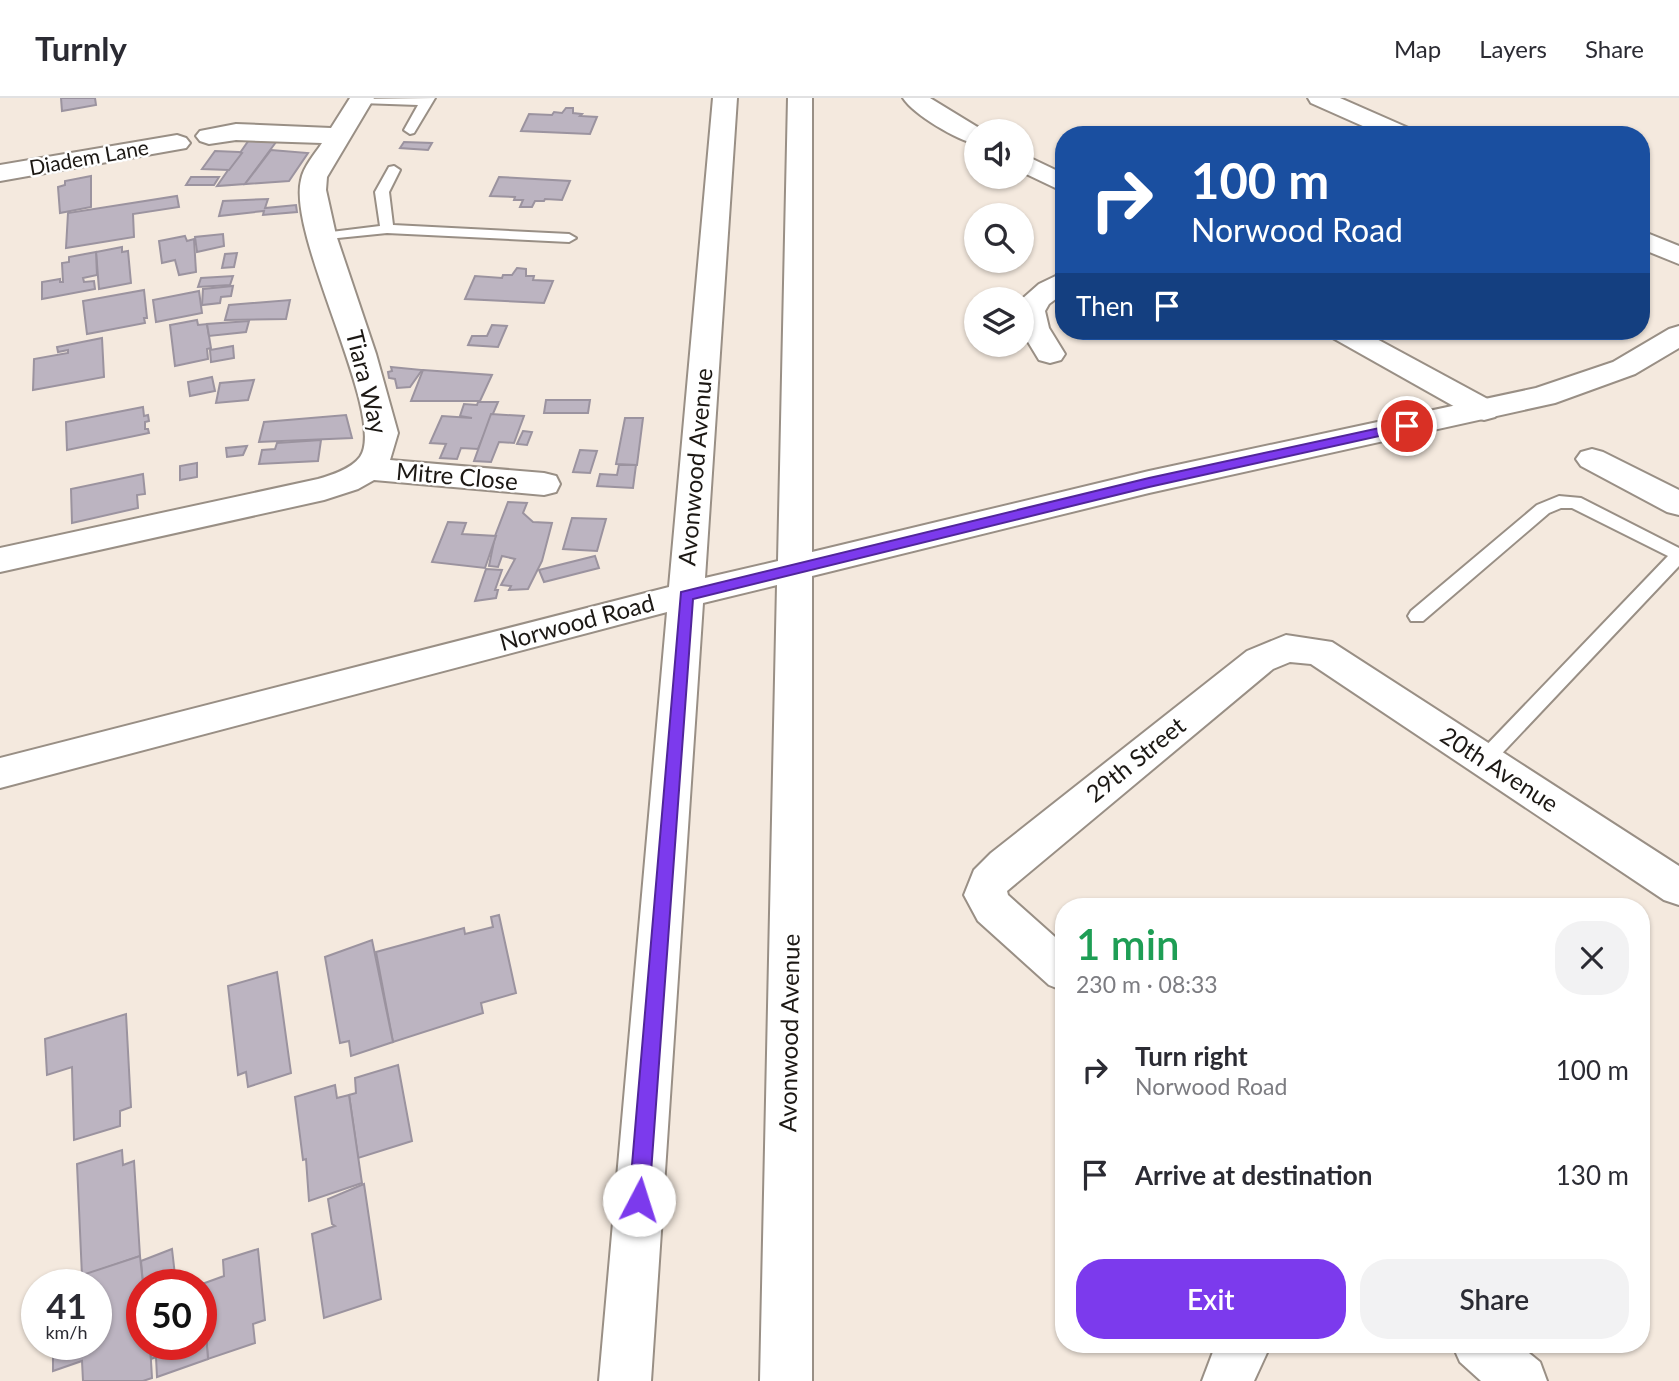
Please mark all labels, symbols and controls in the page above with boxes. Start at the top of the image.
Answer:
text: Turnly [35,28,127,68]
text: Map [1394,34,1441,63]
text: Layers [1479,34,1547,63]
text: Share [1585,34,1644,63]
map controls [964,119,1034,357]
button: sound [964,119,1034,189]
street label: Diadem Lane [27,134,150,179]
text: 100 m [1191,151,1329,209]
icon: right [1076,154,1167,245]
button: search [964,203,1034,273]
text: Norwood Road [1191,210,1403,249]
button: layers [964,287,1034,357]
icon: arrive [1148,287,1186,325]
text: Then [1076,290,1134,322]
street label: Tiara Way [341,327,394,437]
street label: Avonwood Avenue [671,367,718,567]
pin [1377,396,1437,456]
icon: arrive [1388,407,1426,445]
street label: Mitre Close [395,456,519,495]
street label: Norwood Road [496,587,657,656]
street label: 29th Street [1080,710,1191,808]
street label: 20th Avenue [1435,720,1564,818]
text: 1 min [1076,919,1180,969]
button: close [1555,921,1629,995]
street label: Avonwood Avenue [772,934,805,1132]
text: 230 m · 08:33 [1076,970,1218,998]
text: Turn right [1135,1040,1248,1072]
icon: right [1076,1051,1114,1089]
text: 100 m [1556,1054,1629,1086]
text: Norwood Road [1135,1072,1287,1100]
icon: arrive [1076,1156,1114,1194]
text: Arrive at destination [1135,1159,1372,1191]
text: 130 m [1556,1159,1629,1191]
position arrow [602,1163,676,1237]
button: Exit [1076,1259,1346,1339]
button: Share [1360,1259,1629,1339]
speed limit sign: 50 [126,1269,217,1360]
text: 41 [46,1284,87,1326]
text: km/h [45,1321,88,1343]

